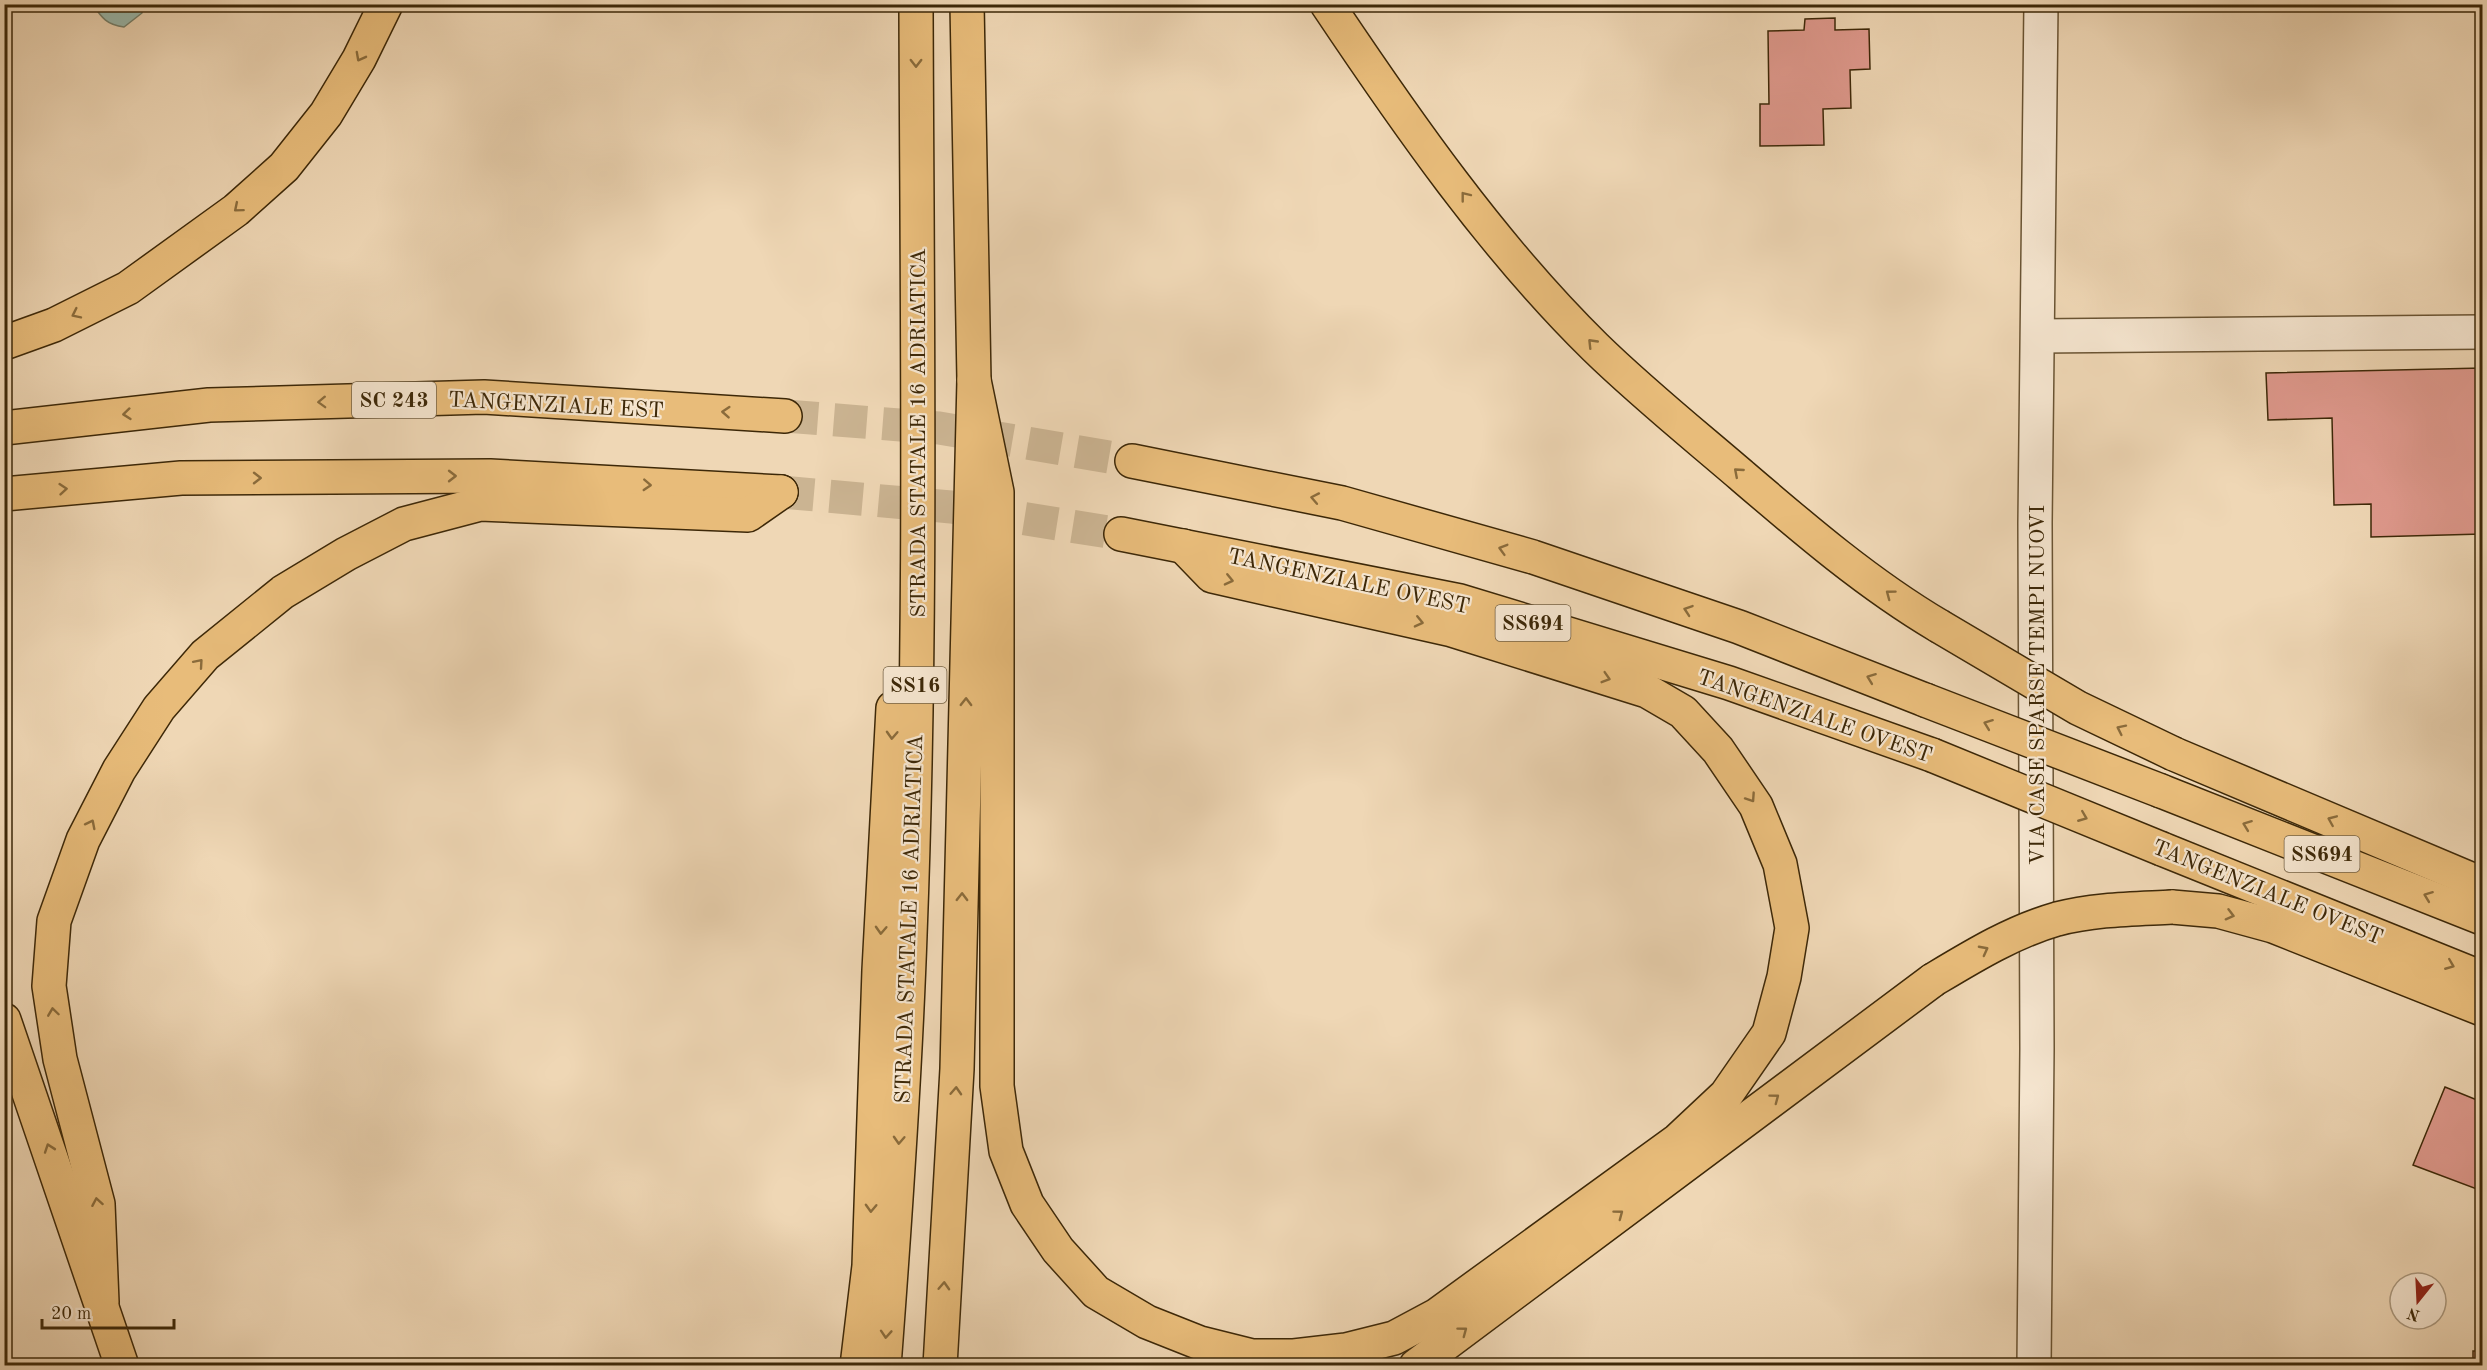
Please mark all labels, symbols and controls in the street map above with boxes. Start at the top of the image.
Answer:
one-way arrow [356,51,367,61]
one-way arrow [910,58,923,67]
one-way arrow [1461,192,1472,203]
one-way arrow [234,200,245,211]
street label: STRADA STATALE 16 ADRIATICA [908,248,930,618]
one-way arrow [71,307,82,318]
one-way arrow [1588,340,1599,350]
road number: SC 243 [352,382,436,418]
street label: TANGENZIALE EST [447,389,664,423]
one-way arrow [317,396,326,408]
one-way arrow [722,406,731,419]
one-way arrow [123,408,132,420]
one-way arrow [1734,469,1745,480]
one-way arrow [448,470,457,482]
one-way arrow [253,472,262,484]
one-way arrow [643,478,652,491]
one-way arrow [58,483,67,496]
one-way arrow [1310,492,1320,505]
street label: VIA CASE SPARSE TEMPI NUOVI [2027,505,2049,865]
one-way arrow [1498,543,1508,556]
street label: TANGENZIALE OVEST [1226,546,1472,618]
one-way arrow [1223,573,1233,586]
one-way arrow [1886,590,1897,601]
one-way arrow [1683,604,1694,617]
road number: SS694 [1496,605,1570,641]
one-way arrow [1414,615,1424,628]
one-way arrow [191,659,202,670]
street label: TANGENZIALE OVEST [1694,666,1935,767]
road number: SS16 [884,667,946,703]
one-way arrow [1600,671,1611,683]
one-way arrow [1866,673,1877,686]
one-way arrow [960,697,973,706]
one-way arrow [1984,719,1995,731]
one-way arrow [2117,725,2128,736]
one-way arrow [885,730,898,739]
street label: STRADA STATALE 16 ADRIATICA [893,734,927,1104]
one-way arrow [1744,792,1755,803]
one-way arrow [2077,810,2088,822]
one-way arrow [2327,815,2338,827]
one-way arrow [2242,819,2252,832]
one-way arrow [83,820,95,831]
street label: TANGENZIALE OVEST [2149,836,2386,949]
road number: SS694 [2284,836,2360,872]
one-way arrow [2423,891,2434,903]
one-way arrow [955,892,968,901]
one-way arrow [2225,907,2235,920]
one-way arrow [875,925,888,934]
one-way arrow [1977,946,1988,957]
one-way arrow [2444,957,2454,970]
one-way arrow [47,1007,59,1017]
one-way arrow [949,1087,962,1096]
one-way arrow [1769,1094,1780,1105]
one-way arrow [893,1135,906,1144]
one-way arrow [43,1143,56,1153]
one-way arrow [91,1197,103,1207]
one-way arrow [864,1204,877,1213]
one-way arrow [1612,1210,1623,1221]
north arrow [2388,1271,2448,1331]
one-way arrow [938,1282,951,1291]
scale bar [42,1292,174,1330]
text: N [2405,1304,2422,1323]
text: 20 m [51,1305,91,1323]
one-way arrow [1456,1327,1467,1338]
one-way arrow [880,1330,893,1339]

